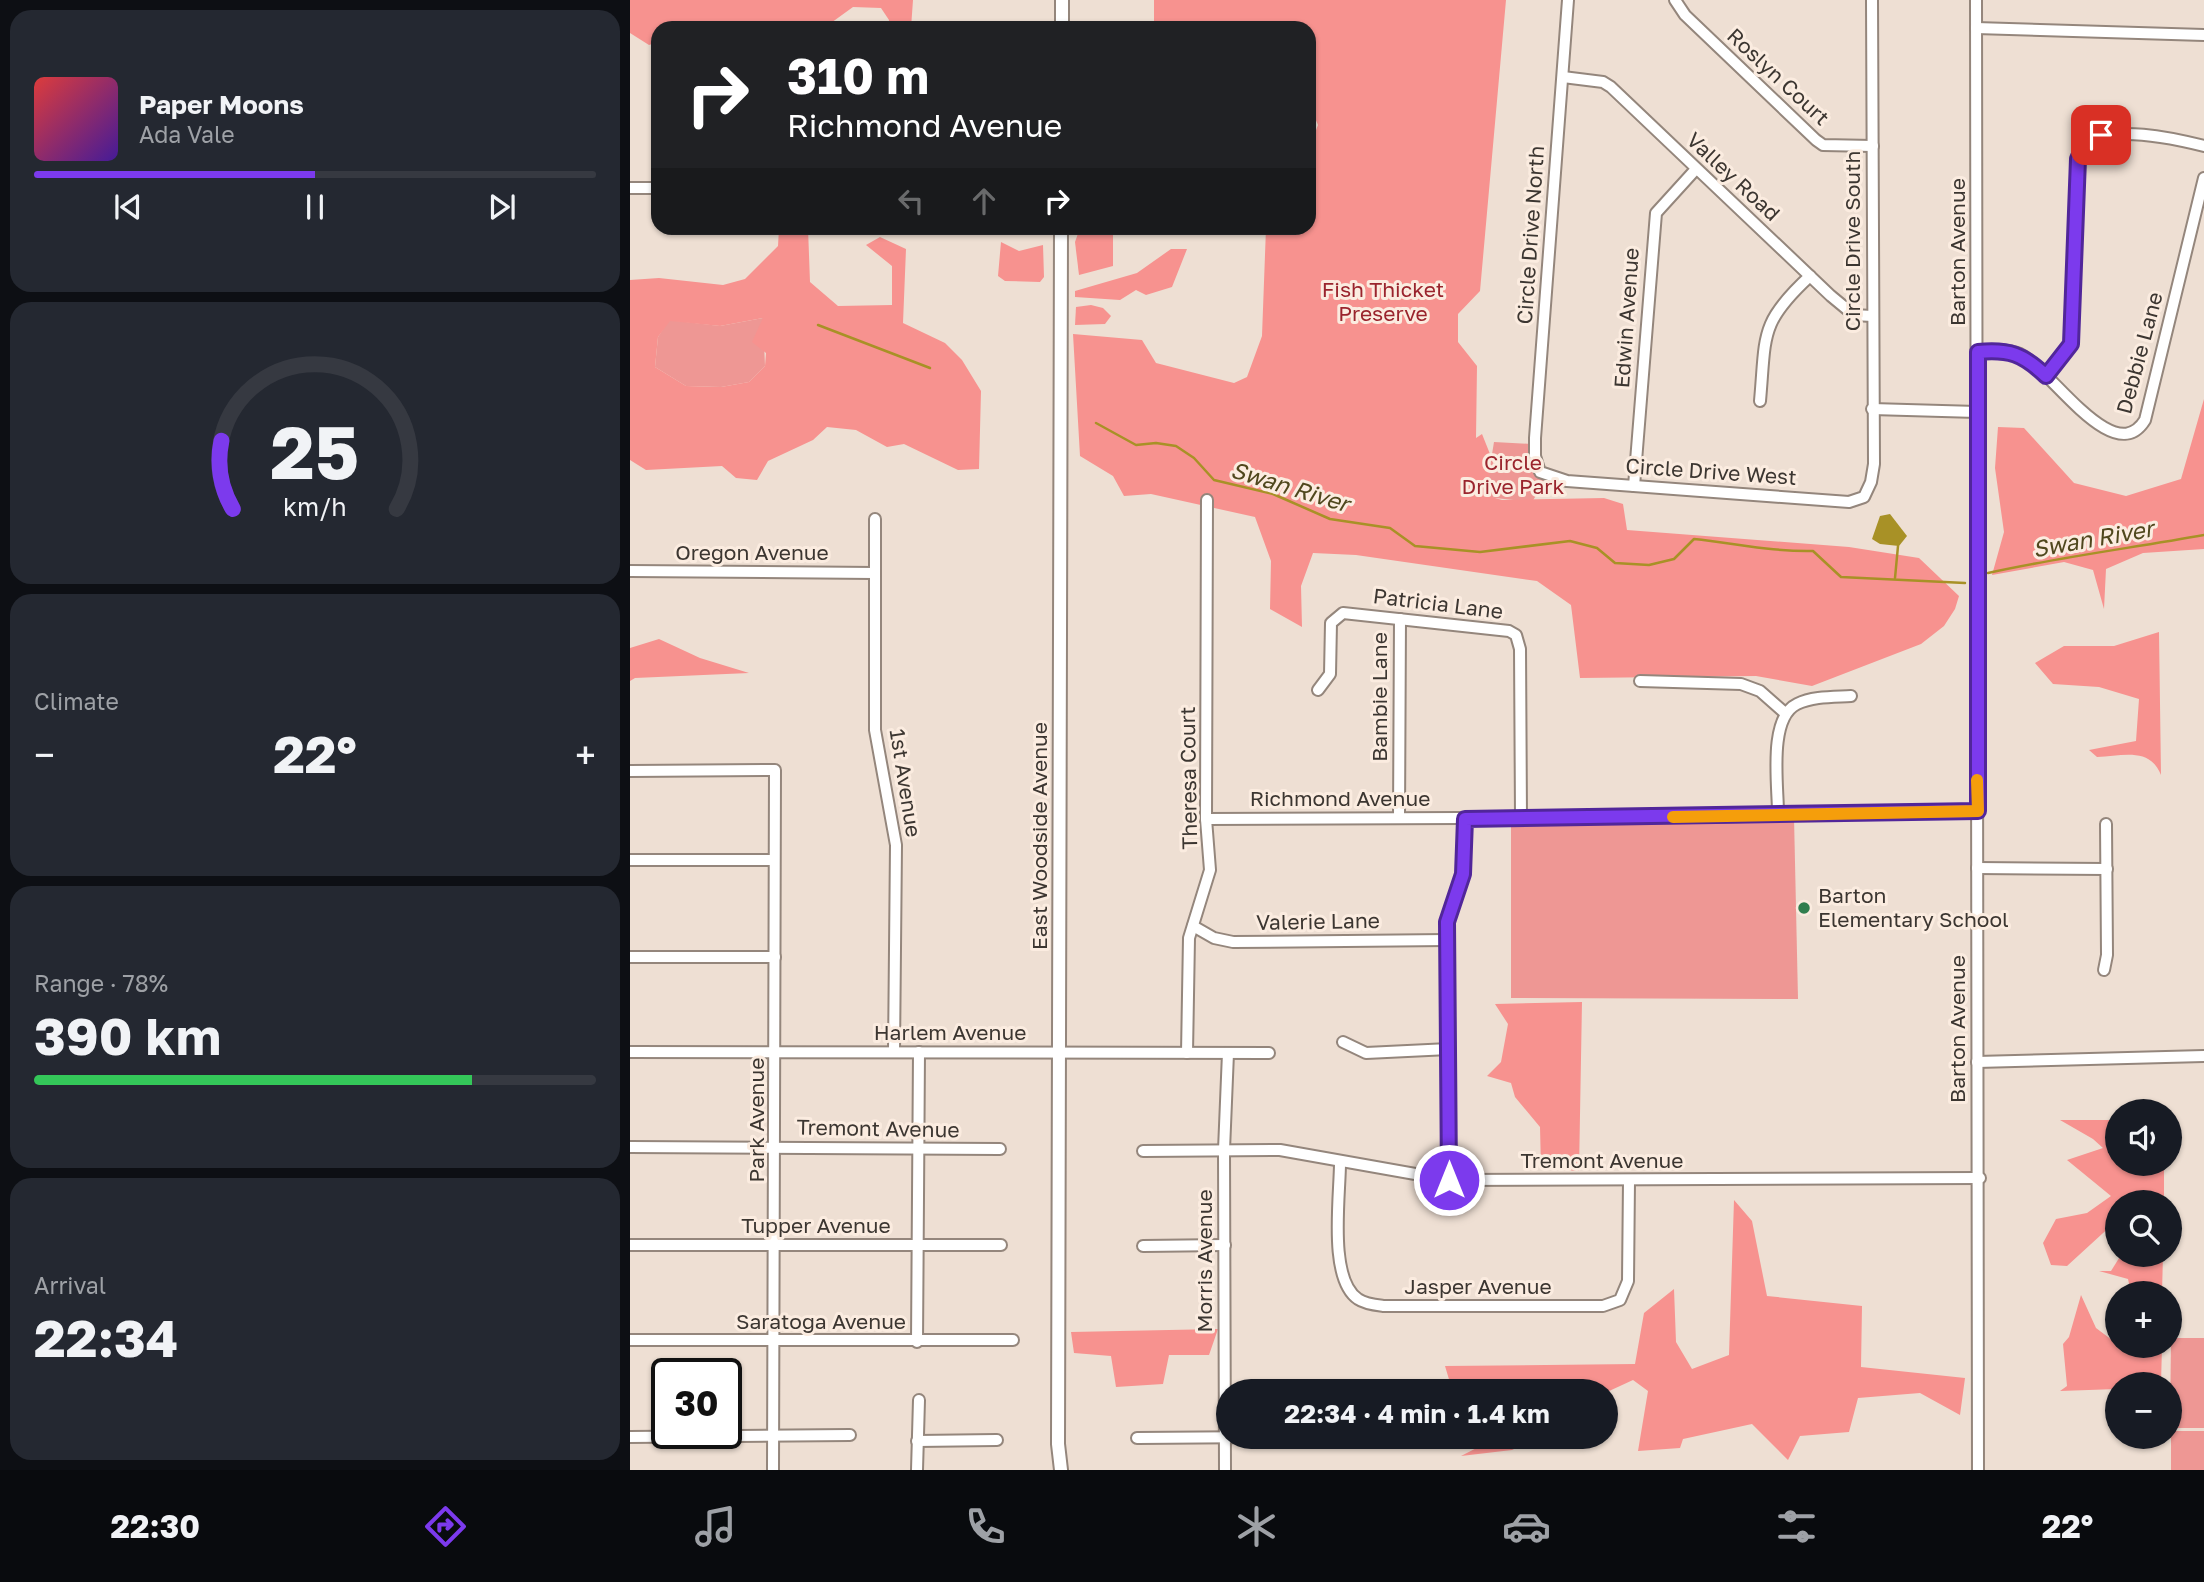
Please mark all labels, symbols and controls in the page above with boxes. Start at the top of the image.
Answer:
street label: Roslyn Court [1722,22,1835,130]
text: 310 m [787,46,929,105]
icon: right [672,49,763,140]
text: Paper Moons [139,89,304,120]
pin [2071,105,2131,165]
text: Richmond Avenue [787,106,1062,144]
icon: arrive [2082,116,2120,154]
text: Ada Vale [139,120,235,148]
street label: Valley Road [1682,126,1786,226]
street label: Circle Drive North [1511,145,1549,325]
street label: Circle Drive South [1839,151,1865,331]
street label: Barton Avenue [1944,178,1970,326]
icon: left [892,182,930,220]
icon: ahead [965,182,1003,220]
icon: right [1038,182,1076,220]
icon: previous [109,188,147,226]
icon: pause [296,188,334,226]
icon: next [483,188,521,226]
street label: Edwin Avenue [1608,247,1644,389]
park label: Fish Thicket Preserve [1322,276,1444,326]
street label: Debbie Lane [2110,289,2168,416]
text: 25 [271,408,359,495]
park label: Circle Drive Park [1462,449,1565,499]
street label: Circle Drive West [1625,452,1798,490]
water label: Swan River [1228,455,1356,518]
text: km/h [283,491,347,522]
water label: Swan River [2030,513,2158,562]
street label: Oregon Avenue [675,539,829,565]
street label: Patricia Lane [1372,582,1505,624]
street label: Bambie Lane [1366,632,1392,762]
text: Climate [34,687,119,715]
street label: Theresa Court [1174,706,1202,850]
text: 22° [273,722,357,784]
street label: East Woodside Avenue [1026,722,1052,950]
street label: 1st Avenue [885,727,927,839]
text: − [34,732,55,777]
text: + [575,732,596,777]
street label: Richmond Avenue [1250,785,1430,811]
place label: Barton Elementary School [1818,882,2009,932]
marker: Barton Elementary School [1796,900,1812,916]
street label: Valerie Lane [1256,907,1380,935]
street label: Barton Avenue [1944,955,1970,1103]
text: Range · 78% [34,969,168,997]
text: 390 km [34,1004,221,1066]
street label: Harlem Avenue [874,1019,1026,1045]
street label: Park Avenue [743,1058,769,1182]
map controls [2105,1099,2182,1449]
button: sound [2105,1099,2182,1176]
street label: Tremont Avenue [796,1114,960,1142]
position arrow [1412,1143,1486,1217]
street label: Tremont Avenue [1521,1147,1683,1173]
street label: Morris Avenue [1191,1189,1217,1333]
button: search [2105,1190,2182,1267]
street label: Tupper Avenue [741,1212,891,1238]
text: Arrival [34,1271,106,1299]
street label: Jasper Avenue [1404,1273,1552,1299]
button: + [2105,1281,2182,1358]
text: 22:34 [34,1306,178,1368]
street label: Saratoga Avenue [736,1308,906,1334]
speed limit sign: 30 [651,1358,742,1449]
button: − [2105,1372,2182,1449]
text: 22:34 · 4 min · 1.4 km [1284,1398,1550,1429]
icon: directions [421,1502,470,1551]
icon: music [691,1502,740,1551]
icon: phone [961,1502,1010,1551]
icon: climate [1232,1502,1281,1551]
icon: car [1502,1502,1551,1551]
icon: filters [1772,1502,1821,1551]
text: 22:30 [111,1507,200,1545]
text: 22° [2042,1507,2093,1545]

